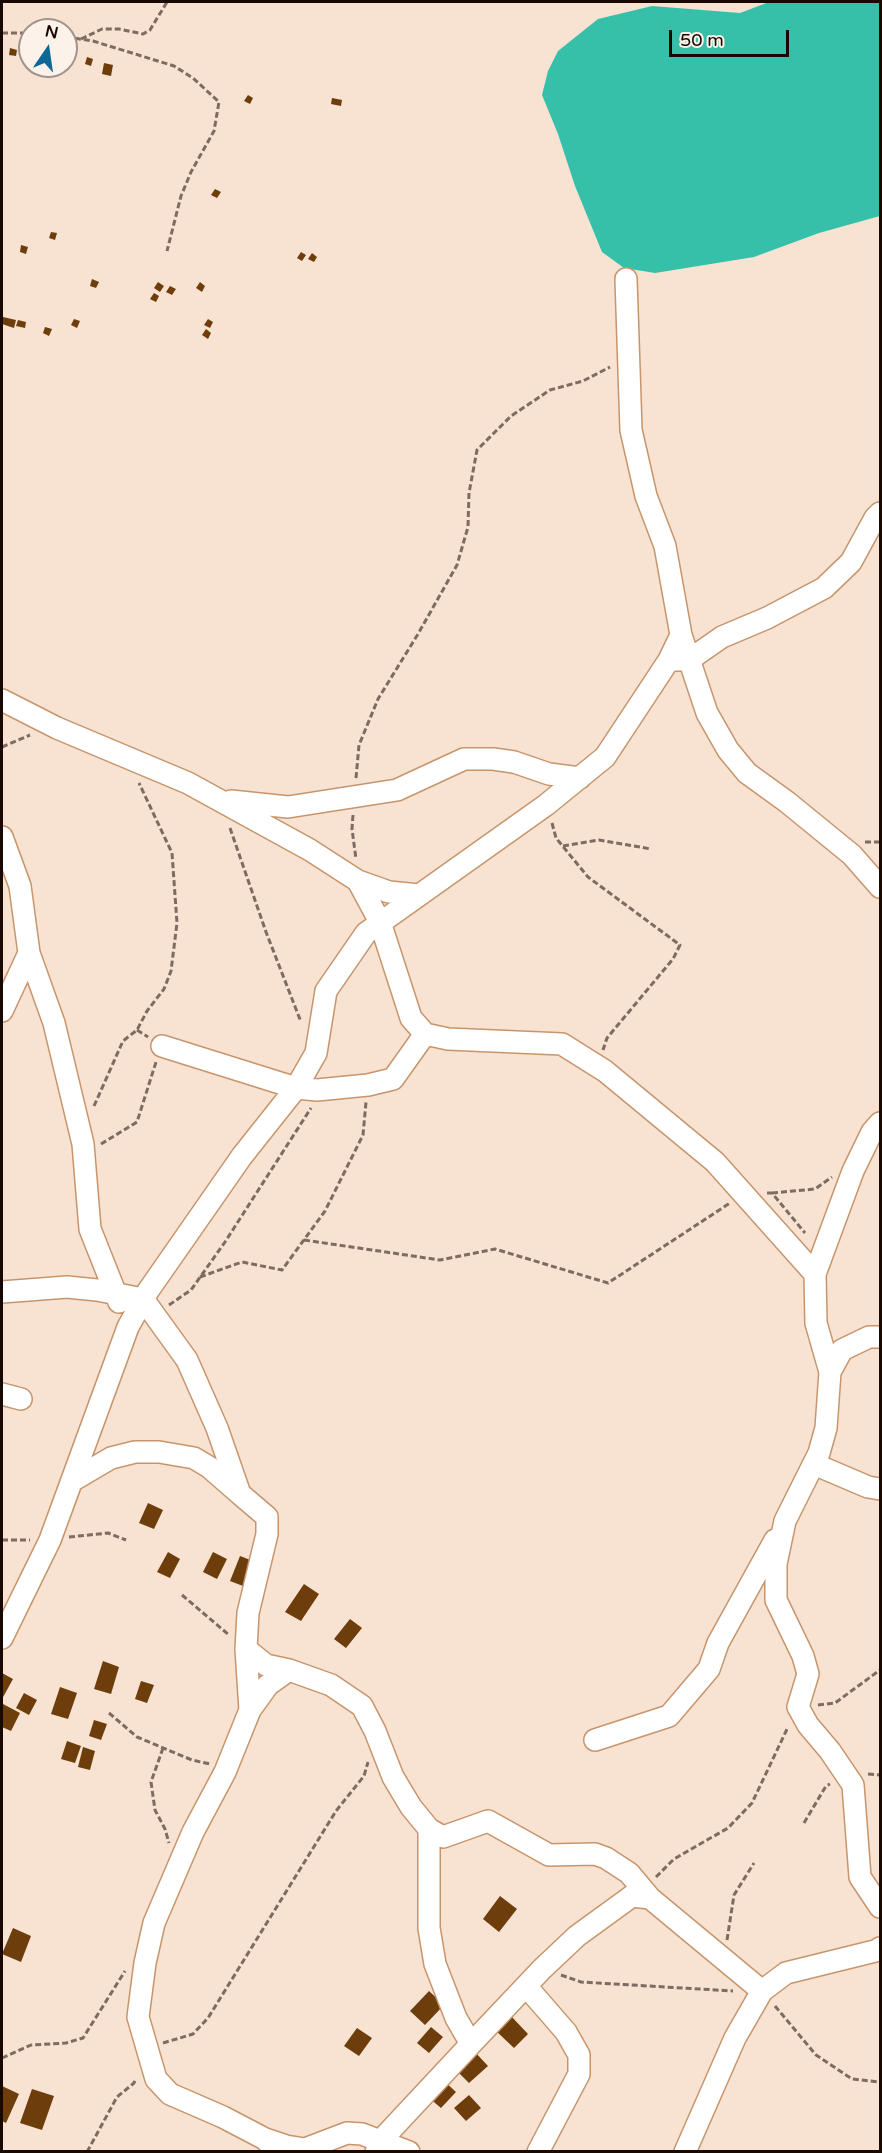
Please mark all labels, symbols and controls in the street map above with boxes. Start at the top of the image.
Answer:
north arrow [18,18,78,78]
scale bar [672,18,792,56]
text: N [43,21,60,44]
text: 50 m [680,29,724,51]

